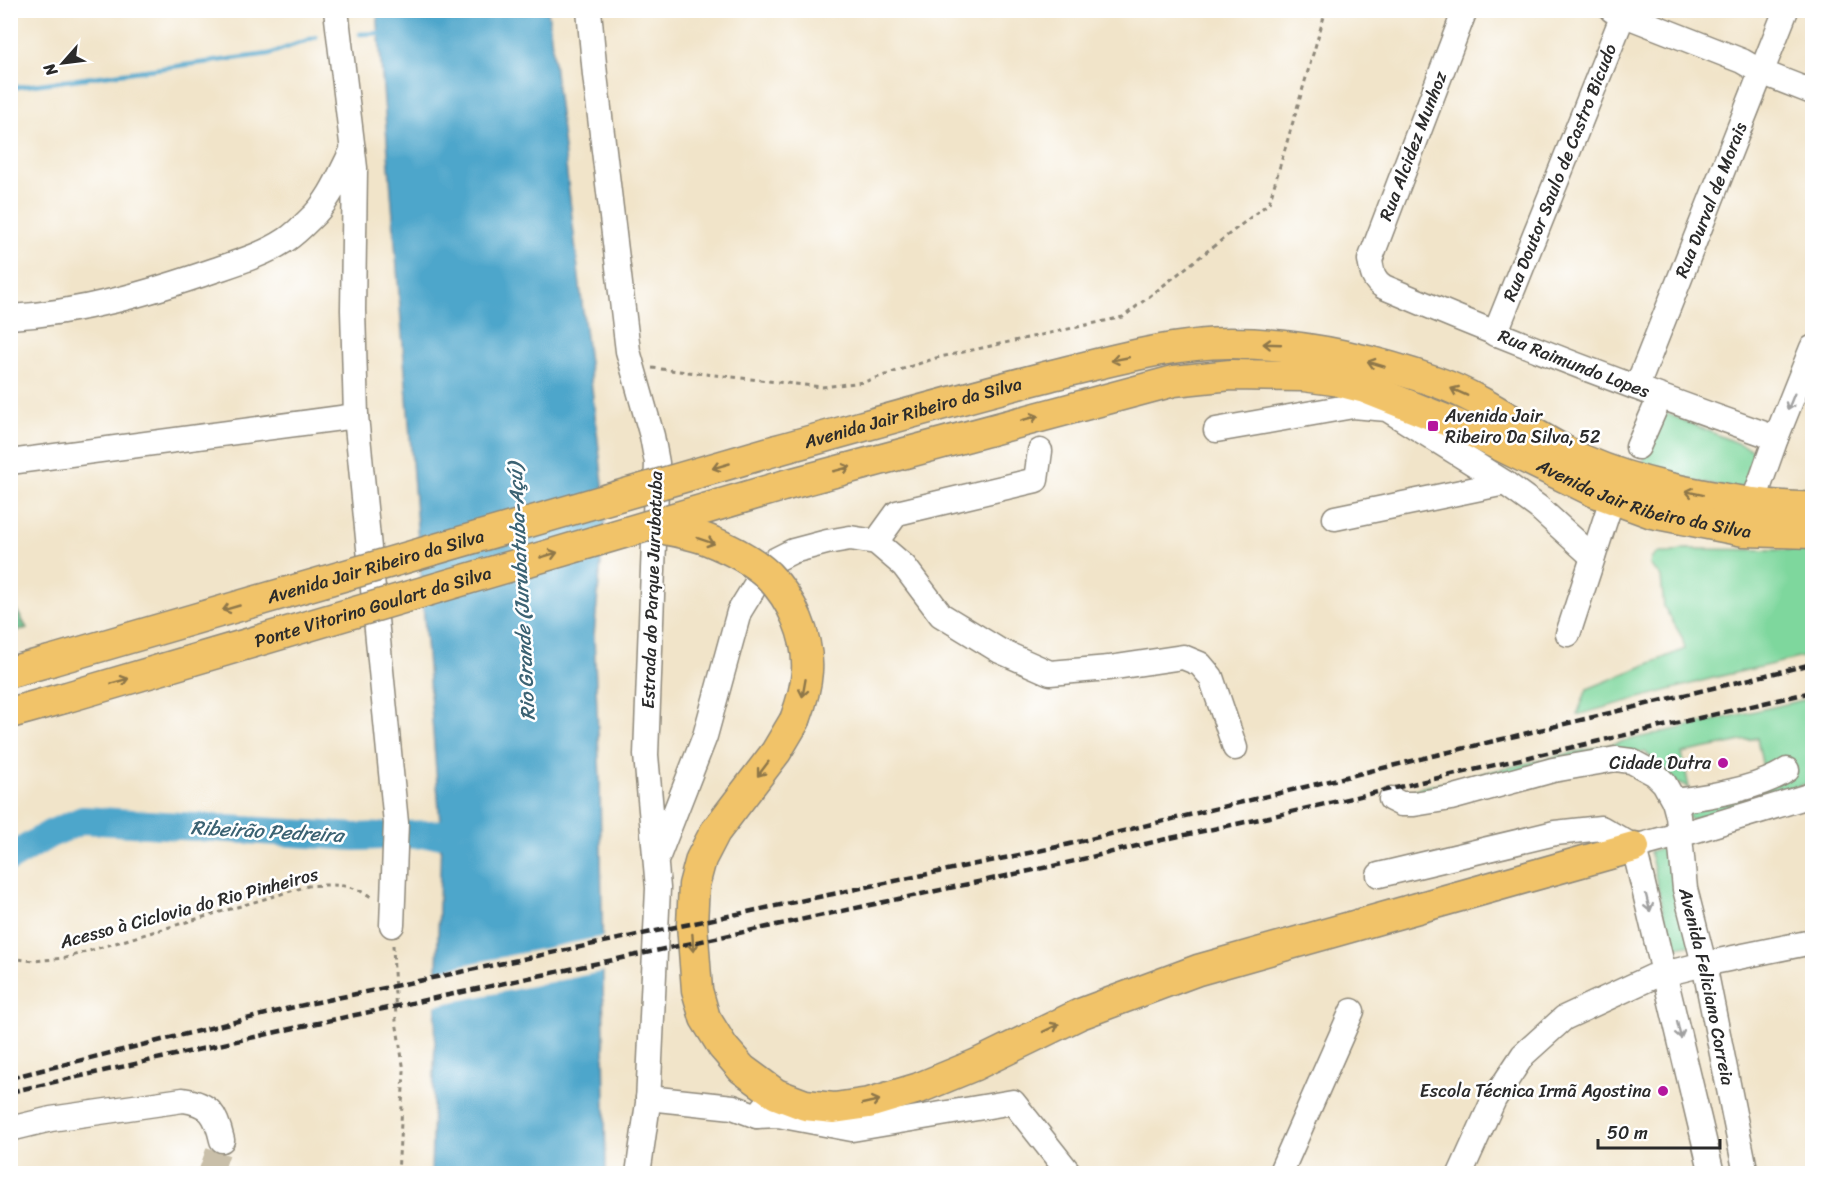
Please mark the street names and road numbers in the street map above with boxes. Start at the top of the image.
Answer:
street label: Rua Doutor Saulo de Castro Bicudo [1494,39,1626,306]
street label: Rua Alcidez Munhoz [1370,66,1456,226]
street label: Rua Durval de Morais [1666,117,1756,283]
street label: Rua Raimundo Lopes [1493,320,1655,408]
street label: Avenida Jair Ribeiro da Silva [799,368,1025,458]
street label: Avenida Jair Ribeiro da Silva [1530,449,1751,547]
street label: Estrada do Parque Jurubatuba [632,470,672,709]
street label: Avenida Jair Ribeiro da Silva [262,520,488,613]
street label: Ponte Vitorino Goulart da Silva [251,557,495,657]
street label: Acesso à Ciclovia do Rio Pinheiros [55,858,322,958]
street label: Avenida Feliciano Correia [1669,883,1744,1088]

